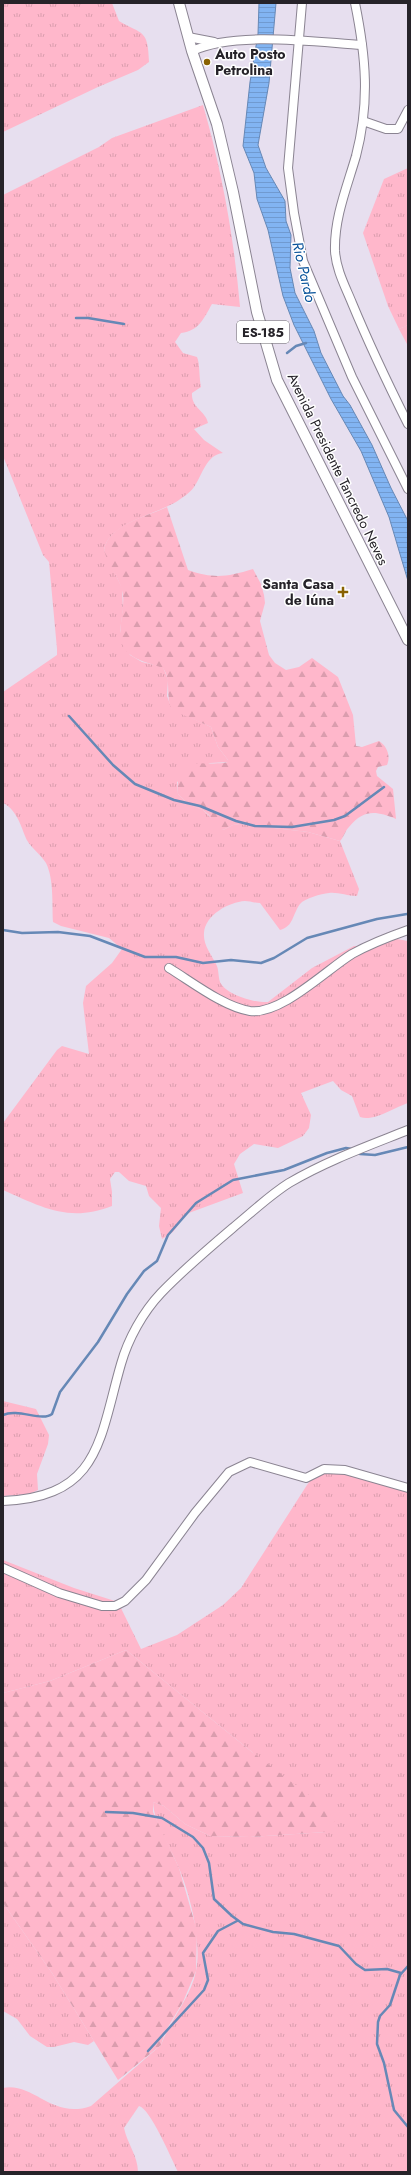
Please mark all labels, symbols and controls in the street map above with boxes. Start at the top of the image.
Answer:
place label: Auto Posto Petrolina [214,44,286,80]
marker: Auto Posto Petrolina [202,57,212,67]
water label: Rio Pardo [286,240,322,304]
road number: ES-185 [237,321,289,343]
street label: Avenida Presidente Tancredo Neves [283,370,394,569]
place label: Santa Casa de Iúna [262,574,334,610]
marker: Santa Casa de Iúna [337,586,349,598]

